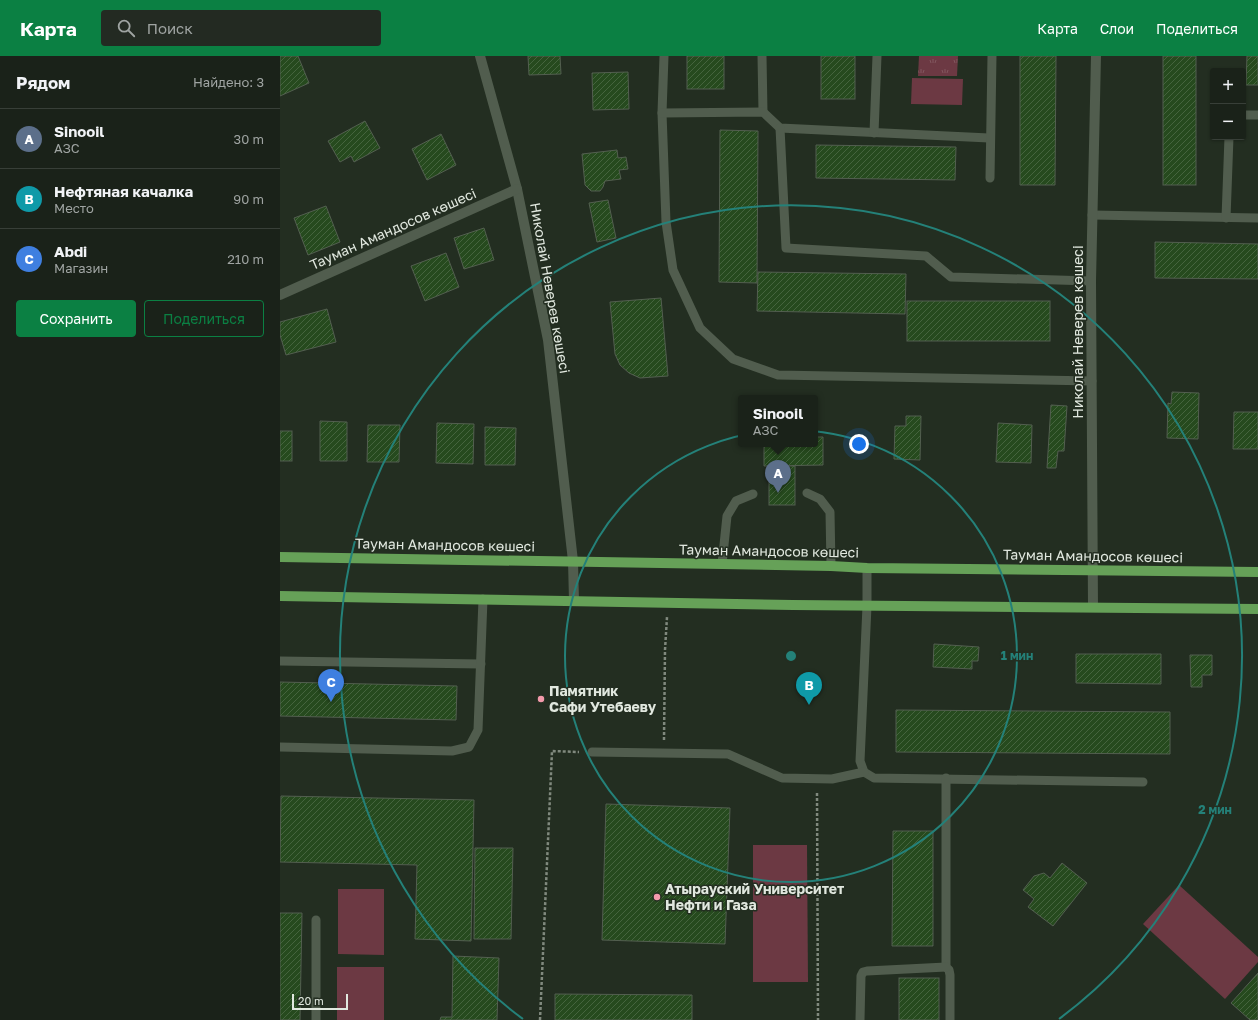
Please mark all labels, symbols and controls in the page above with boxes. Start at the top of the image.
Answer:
search box [101,10,381,46]
text: Карта [20,17,77,40]
icon: search [115,17,137,39]
text: Поиск [147,19,193,37]
text: Карта [1037,20,1078,37]
text: Слои [1100,20,1134,37]
text: Поделиться [1156,20,1238,37]
map controls [1210,68,1246,140]
button: + [1210,68,1246,104]
text: Рядом [16,72,70,93]
text: Найдено: 3 [193,74,264,90]
button: − [1210,104,1246,140]
text: Sinooil [54,122,104,140]
text: A [24,131,34,147]
text: 30 m [234,131,264,147]
text: АЗС [54,140,79,156]
text: Нефтяная качалка [54,182,193,200]
street label: Тауман Амандосов көшесі [307,184,479,273]
text: B [24,191,34,207]
text: 90 m [233,191,264,207]
text: Место [54,200,94,216]
street label: Николай Неверев көшесі [527,201,574,375]
text: Abdi [54,242,87,260]
street label: Николай Неверев көшесі [1069,245,1086,419]
text: C [24,251,34,267]
text: 210 m [227,251,264,267]
text: Магазин [54,260,108,276]
button: Сохранить [16,300,136,337]
button: Поделиться [144,300,264,337]
popup [738,395,818,447]
text: Sinooil [753,404,803,422]
text: АЗС [753,422,778,438]
your location [849,434,869,454]
pin: A [765,460,791,493]
street label: Тауман Амандосов көшесі [355,534,535,555]
street label: Тауман Амандосов көшесі [679,540,859,561]
street label: Тауман Амандосов көшесі [1003,545,1183,566]
text: 1 мин [1001,648,1033,663]
centre of rings [784,649,798,663]
pin: C [318,669,344,702]
pin: B [796,672,822,705]
place label: Памятник Сафи Утебаеву [549,682,657,715]
marker: Памятник Сафи Утебаеву [536,694,546,704]
text: 2 мин [1198,802,1232,817]
place label: Атырауский Университет Нефти и Газа [665,880,844,913]
marker: Атырауский Университет Нефти и Газа [652,892,662,902]
scale bar [292,992,348,1011]
text: 20 m [298,994,324,1007]

